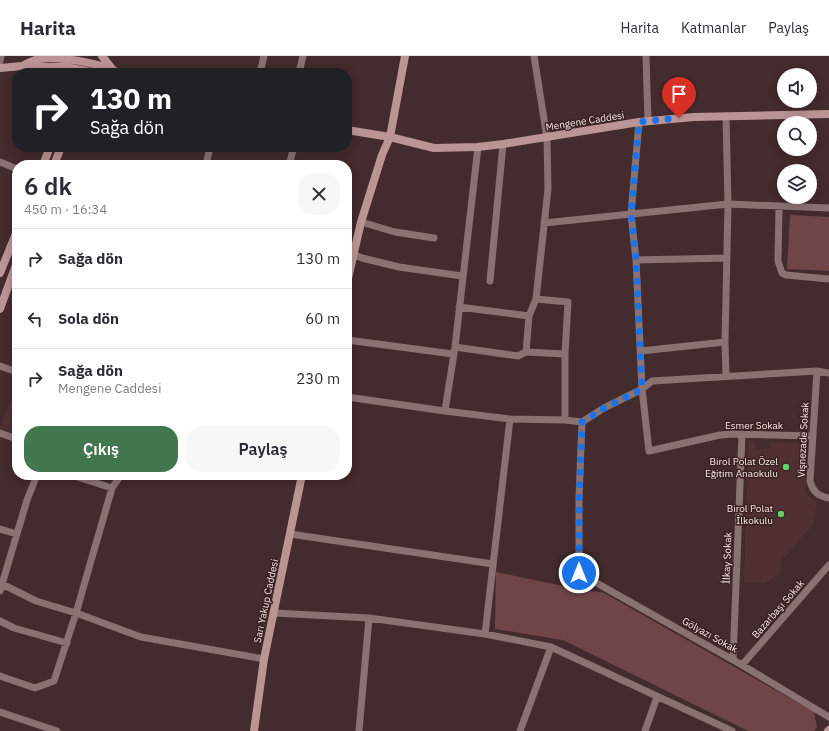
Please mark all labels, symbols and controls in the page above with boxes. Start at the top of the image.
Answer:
text: Harita [20,16,76,40]
text: Harita [621,19,659,37]
text: Katmanlar [681,19,746,37]
text: Paylaş [768,19,809,37]
map controls [777,68,817,204]
button: sound [777,68,817,108]
pin [662,77,696,118]
text: 130 m [90,80,172,117]
icon: arrive [668,83,690,105]
icon: right [24,84,76,136]
street label: Mengene Caddesi [545,108,625,134]
text: Sağa dön [90,116,164,139]
button: search [777,116,817,156]
button: layers [777,164,817,204]
text: 6 dk [24,170,72,202]
button: close [298,173,340,215]
text: 450 m · 16:34 [24,201,107,218]
icon: right [24,248,46,270]
text: Sağa dön [58,249,123,268]
text: 130 m [296,249,340,268]
icon: left [24,308,46,330]
text: Sola dön [58,309,119,328]
text: 60 m [305,309,340,328]
text: Sağa dön [58,361,123,380]
icon: right [24,368,46,390]
text: 230 m [296,369,340,388]
text: Mengene Caddesi [58,380,161,397]
street label: Vişnezade Sokak [795,401,812,478]
street label: Esmer Sokak [725,419,784,432]
button: Çıkış [24,426,178,472]
button: Paylaş [186,426,340,472]
place label: Birol Polat Özel Eğitim Anaokulu [705,455,778,480]
marker: Birol Polat Özel Eğitim Anaokulu [781,462,791,472]
place label: Birol Polat İlkokulu [727,502,773,527]
marker: Birol Polat İlkokulu [776,509,786,519]
street label: İlkay Sokak [720,531,734,584]
position arrow [558,552,600,594]
street label: Sarı Yakup Caddesi [251,558,281,644]
street label: Bazarbaşı Sokak [749,576,808,641]
street label: Gölyazı Sokak [680,614,741,656]

